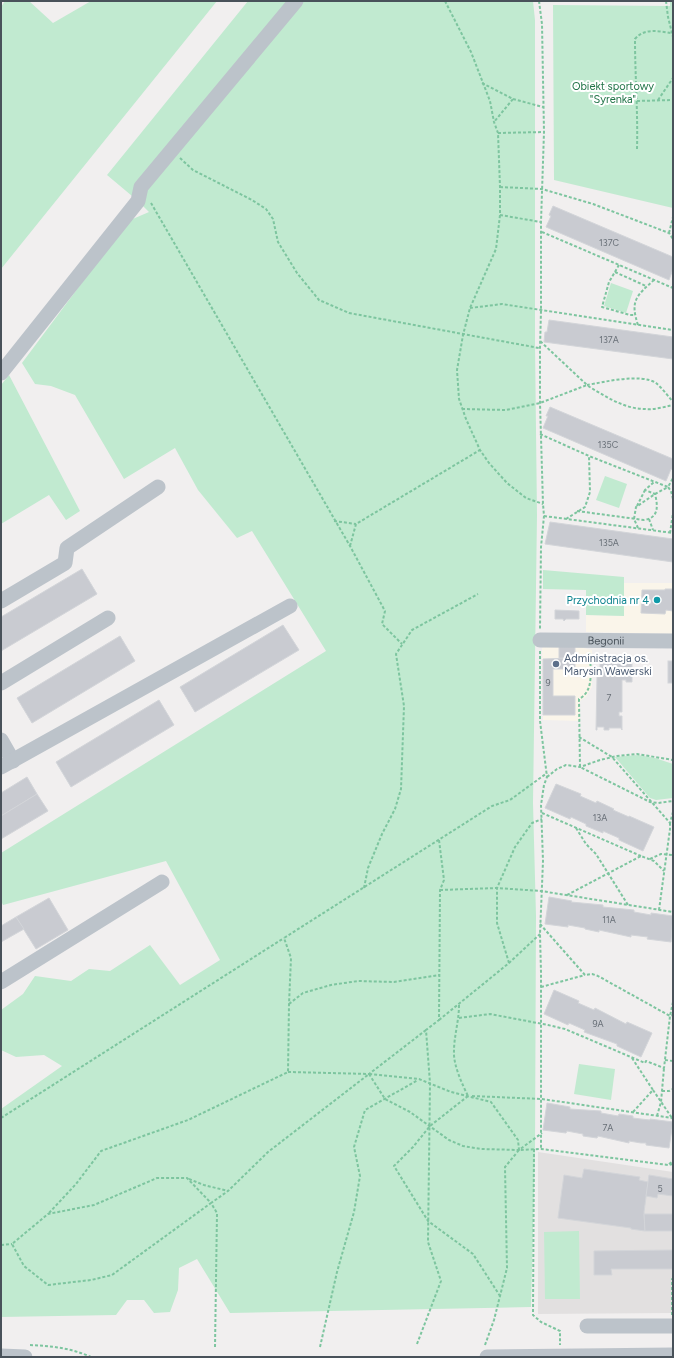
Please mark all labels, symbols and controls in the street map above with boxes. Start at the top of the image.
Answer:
park label: Obiekt sportowy "Syrenka" [572,80,654,106]
house number: 137C [599,237,619,248]
house number: 137A [599,334,619,345]
house number: 135C [598,439,619,450]
house number: 135A [599,537,619,548]
place label: Przychodnia nr 4 [567,594,649,607]
marker: Przychodnia nr 4 [652,595,662,605]
street label: Begonii [588,634,624,647]
place label: Administracja os. Marysin Wawerski [564,652,652,678]
marker: Administracja os. Marysin Wawerski [551,659,561,669]
house number: 9 [545,677,551,688]
house number: 7 [607,692,612,703]
house number: 13A [593,812,607,823]
house number: 11A [602,914,616,925]
house number: 9A [592,1018,604,1029]
house number: 7A [603,1122,613,1133]
house number: 5 [657,1183,663,1194]

